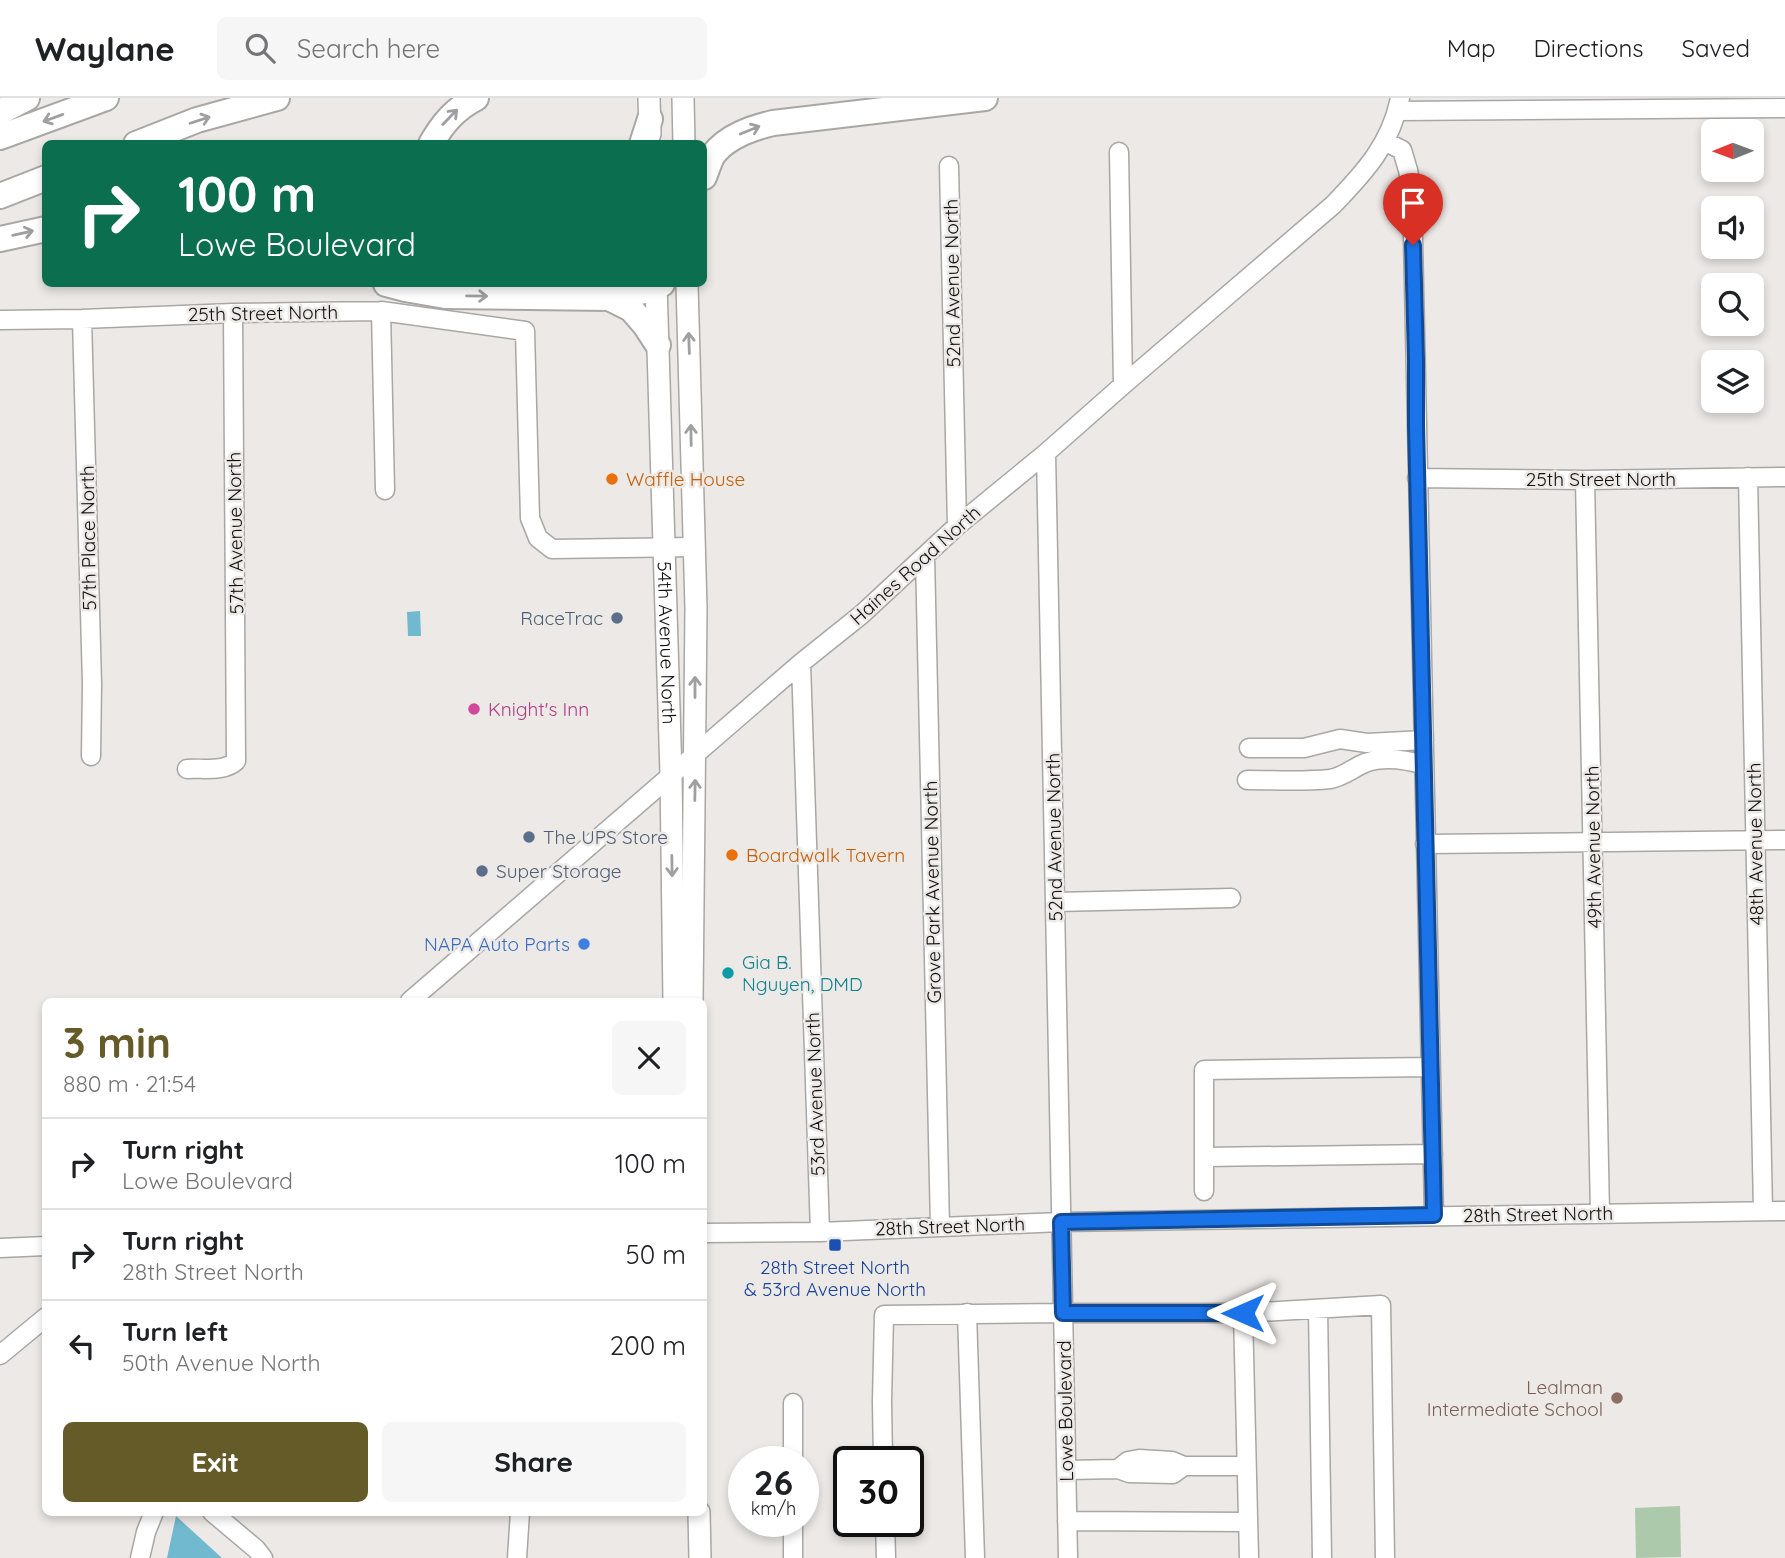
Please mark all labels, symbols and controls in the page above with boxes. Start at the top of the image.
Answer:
search box [217,17,707,80]
text: Waylane [35,28,175,69]
icon: search [241,29,279,67]
text: Search here [297,32,440,65]
text: Map [1447,33,1496,63]
text: Directions [1534,33,1644,63]
text: Saved [1682,33,1750,63]
one-way arrow [442,109,459,126]
one-way arrow [43,112,65,125]
one-way arrow [189,112,211,125]
north arrow [1701,119,1764,182]
map controls [1701,119,1764,413]
one-way arrow [738,123,760,136]
text: 100 m [178,163,316,224]
icon: right [63,168,154,259]
pin [1383,173,1443,245]
icon: arrive [1394,184,1432,222]
button: sound [1701,196,1764,259]
street label: 52nd Avenue North [939,199,965,367]
text: Lowe Boulevard [178,224,416,264]
one-way arrow [11,226,34,240]
button: search [1701,273,1764,336]
one-way arrow [465,289,488,303]
street label: 25th Street North [188,300,338,326]
one-way arrow [682,332,696,355]
button: layers [1701,350,1764,413]
one-way arrow [685,424,698,447]
street label: 57th Avenue North [222,452,248,614]
street label: 57th Place North [75,465,101,611]
place label: Waffle House [626,467,745,491]
street label: 25th Street North [1526,467,1676,491]
marker: Waffle House [604,471,620,487]
street label: Haines Road North [845,500,985,630]
street label: 54th Avenue North [652,561,681,725]
place label: RaceTrac [520,606,603,630]
marker: RaceTrac [609,610,625,626]
one-way arrow [688,676,702,699]
place label: Knight's Inn [488,697,589,721]
marker: Knight's Inn [466,701,482,717]
street label: 52nd Avenue North [1041,753,1067,921]
street label: 48th Avenue North [1742,762,1768,926]
street label: 49th Avenue North [1580,765,1606,929]
one-way arrow [688,778,701,801]
street label: Grove Park Avenue North [918,780,946,1004]
place label: The UPS Store [543,825,668,849]
marker: The UPS Store [521,829,537,845]
place label: Boardwalk Tavern [746,843,905,867]
marker: Boardwalk Tavern [724,847,740,863]
one-way arrow [665,855,679,878]
place label: Super Storage [496,859,622,883]
marker: Super Storage [474,863,490,879]
place label: NAPA Auto Parts [424,932,570,956]
marker: NAPA Auto Parts [576,936,592,952]
place label: Gia B. Nguyen, DMD [742,950,863,996]
marker: Gia B. Nguyen, DMD [720,965,736,981]
street label: 53rd Avenue North [800,1012,830,1176]
text: 3 min [63,1016,171,1069]
button: close [612,1021,686,1095]
text: 880 m · 21:54 [63,1069,196,1098]
text: Turn right [122,1133,244,1166]
icon: right [63,1145,101,1183]
text: 100 m [615,1147,686,1180]
text: Lowe Boulevard [122,1166,293,1195]
street label: 28th Street North [1463,1201,1613,1227]
street label: 28th Street North [875,1211,1025,1241]
text: Turn right [122,1224,244,1257]
icon: right [63,1236,101,1274]
marker: 28th Street North & 53rd Avenue North [827,1237,843,1253]
text: 50 m [626,1238,686,1271]
place label: 28th Street North & 53rd Avenue North [744,1255,926,1301]
text: 28th Street North [122,1257,304,1286]
position arrow [1206,1276,1280,1350]
text: Turn left [122,1315,229,1348]
icon: left [63,1327,101,1365]
text: 200 m [610,1329,686,1362]
street label: Lowe Boulevard [1052,1340,1078,1482]
text: 50th Avenue North [122,1348,321,1377]
place label: Lealman Intermediate School [1427,1375,1603,1421]
marker: Lealman Intermediate School [1609,1390,1625,1406]
button: Exit [63,1422,368,1502]
button: Share [382,1422,686,1502]
speed limit sign: 30 [833,1446,924,1537]
text: 26 [754,1460,793,1504]
text: km/h [751,1497,796,1520]

